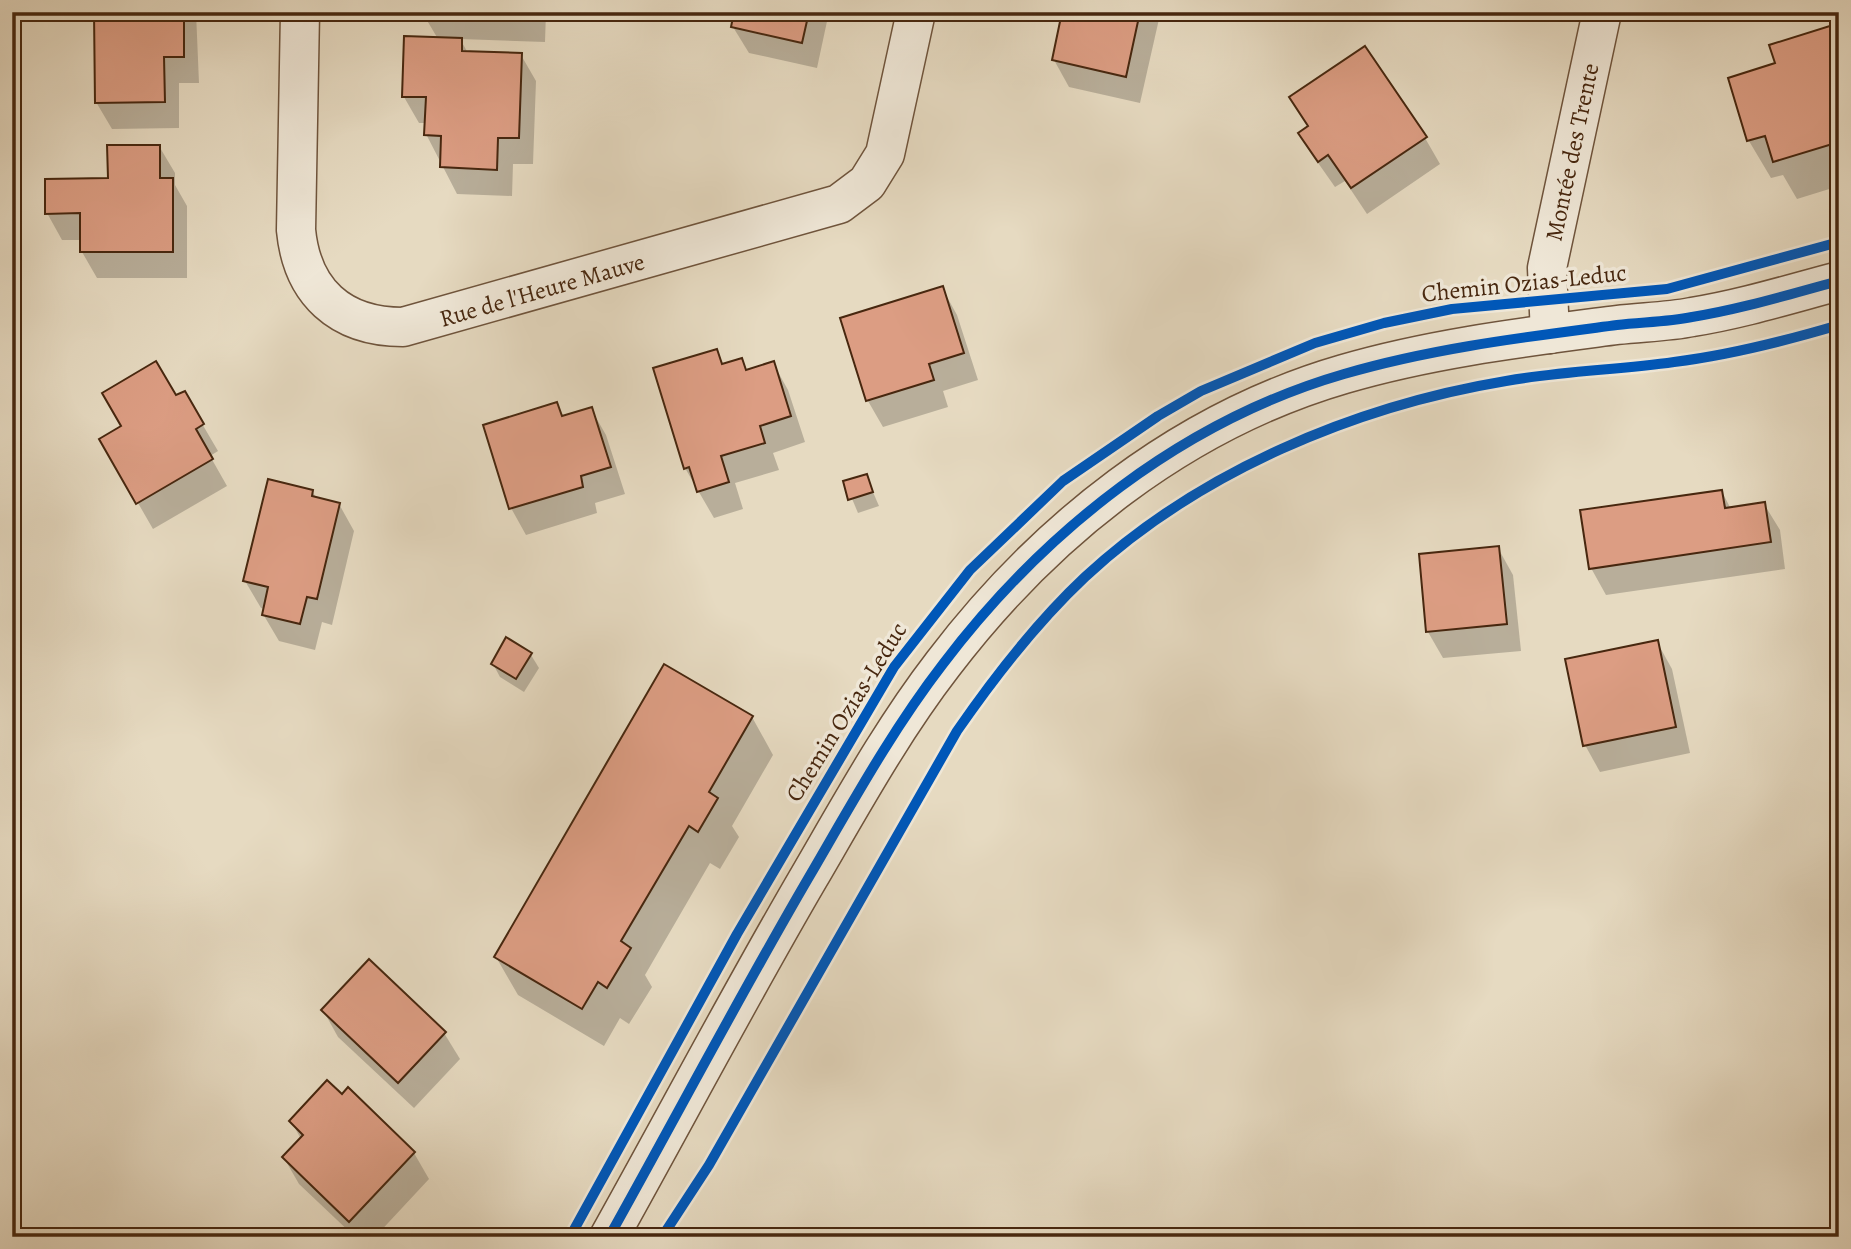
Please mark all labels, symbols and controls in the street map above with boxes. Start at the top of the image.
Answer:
street label: Montée des Trente [1538,60,1606,244]
street label: Rue de l'Heure Mauve [436,245,648,335]
street label: Chemin Ozias-Leduc [1420,256,1628,310]
street label: Chemin Ozias-Leduc [778,616,914,808]

